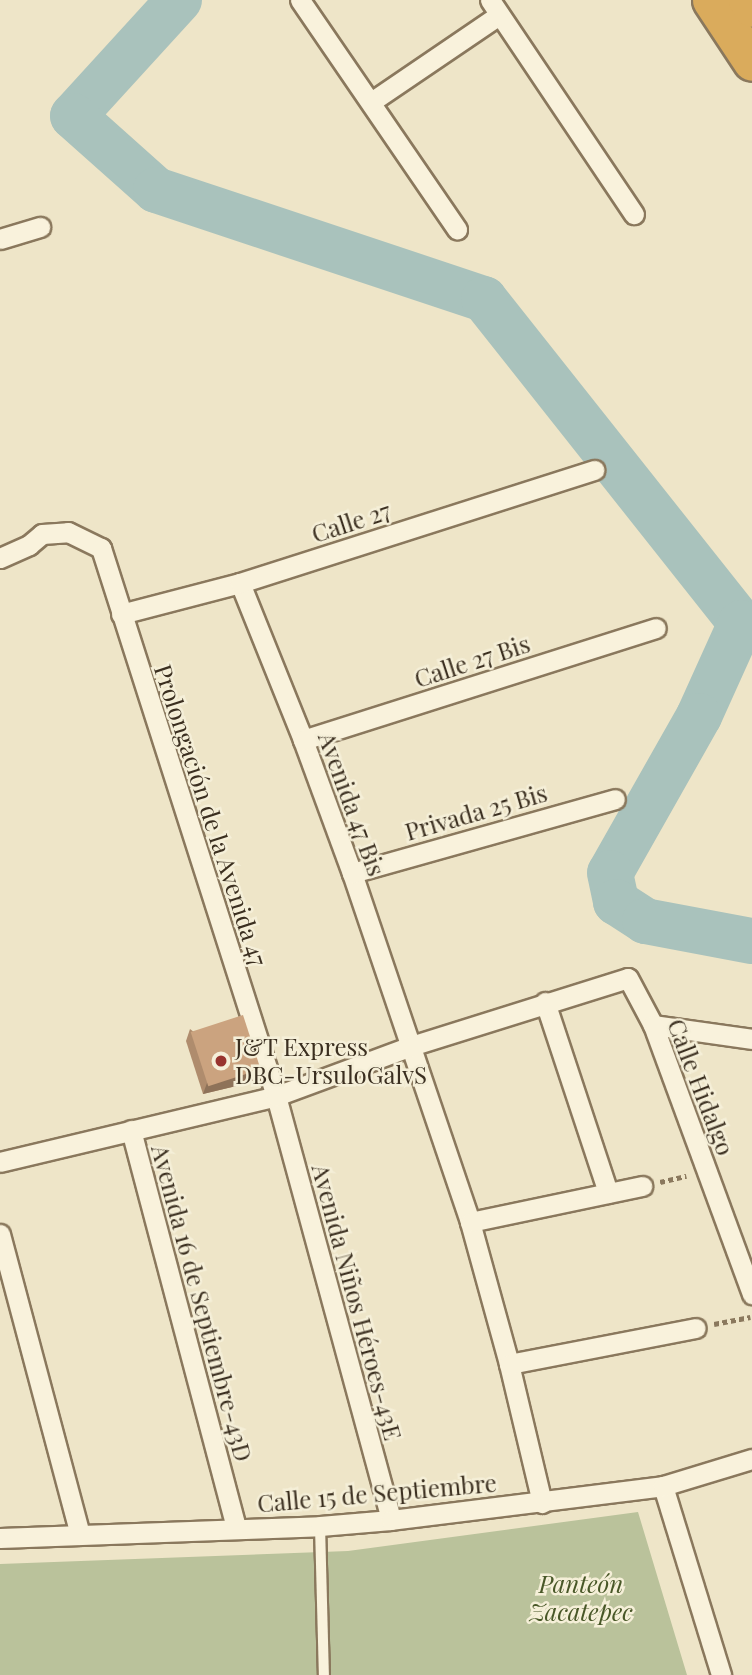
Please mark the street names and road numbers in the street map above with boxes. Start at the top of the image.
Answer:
street label: Calle 27 [308,496,394,548]
street label: Calle 27 Bis [411,629,533,693]
street label: Prolongación de la Avenida 47 [148,659,274,971]
street label: Avenida 47 Bis [312,728,392,880]
street label: Privada 25 Bis [401,778,551,846]
street label: Calle Hidalgo [662,1015,740,1159]
street label: Avenida 16 de Septiembre-43D [146,1141,258,1465]
street label: Avenida Niños Héroes-43E [306,1161,408,1443]
street label: Calle 15 de Septiembre [256,1468,498,1518]

